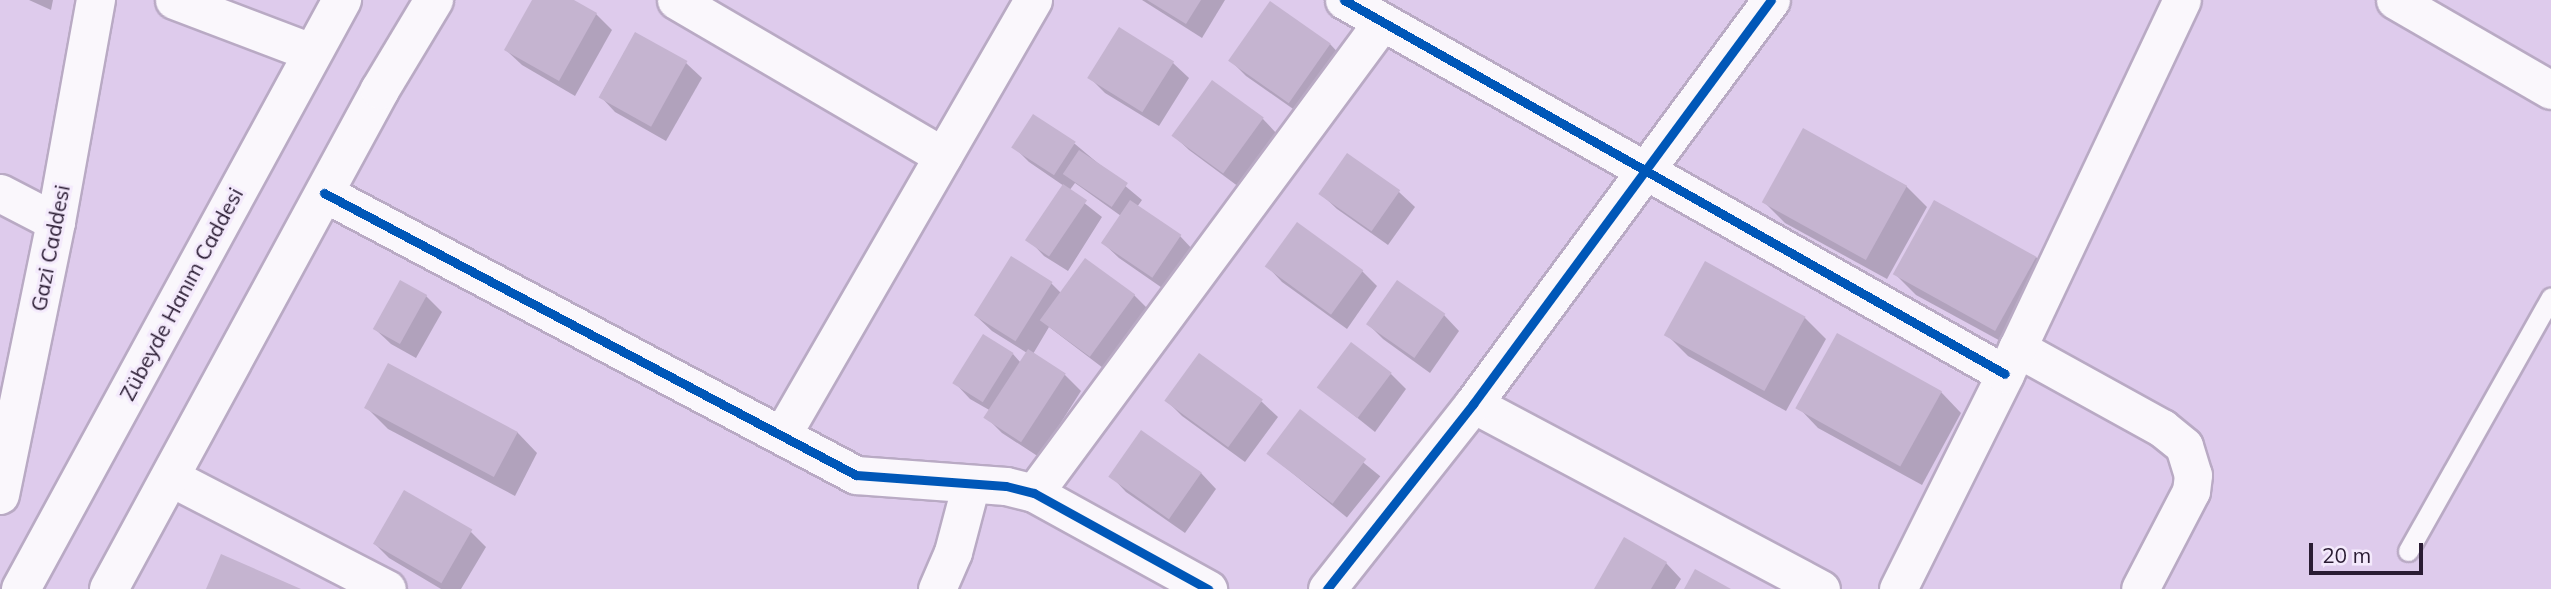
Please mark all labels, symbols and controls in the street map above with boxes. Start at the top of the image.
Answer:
street label: Gazi Caddesi [25,183,75,313]
street label: Zübeyde Hanım Caddesi [114,183,248,405]
scale bar [2313,530,2427,574]
text: 20 m [2322,542,2371,568]

